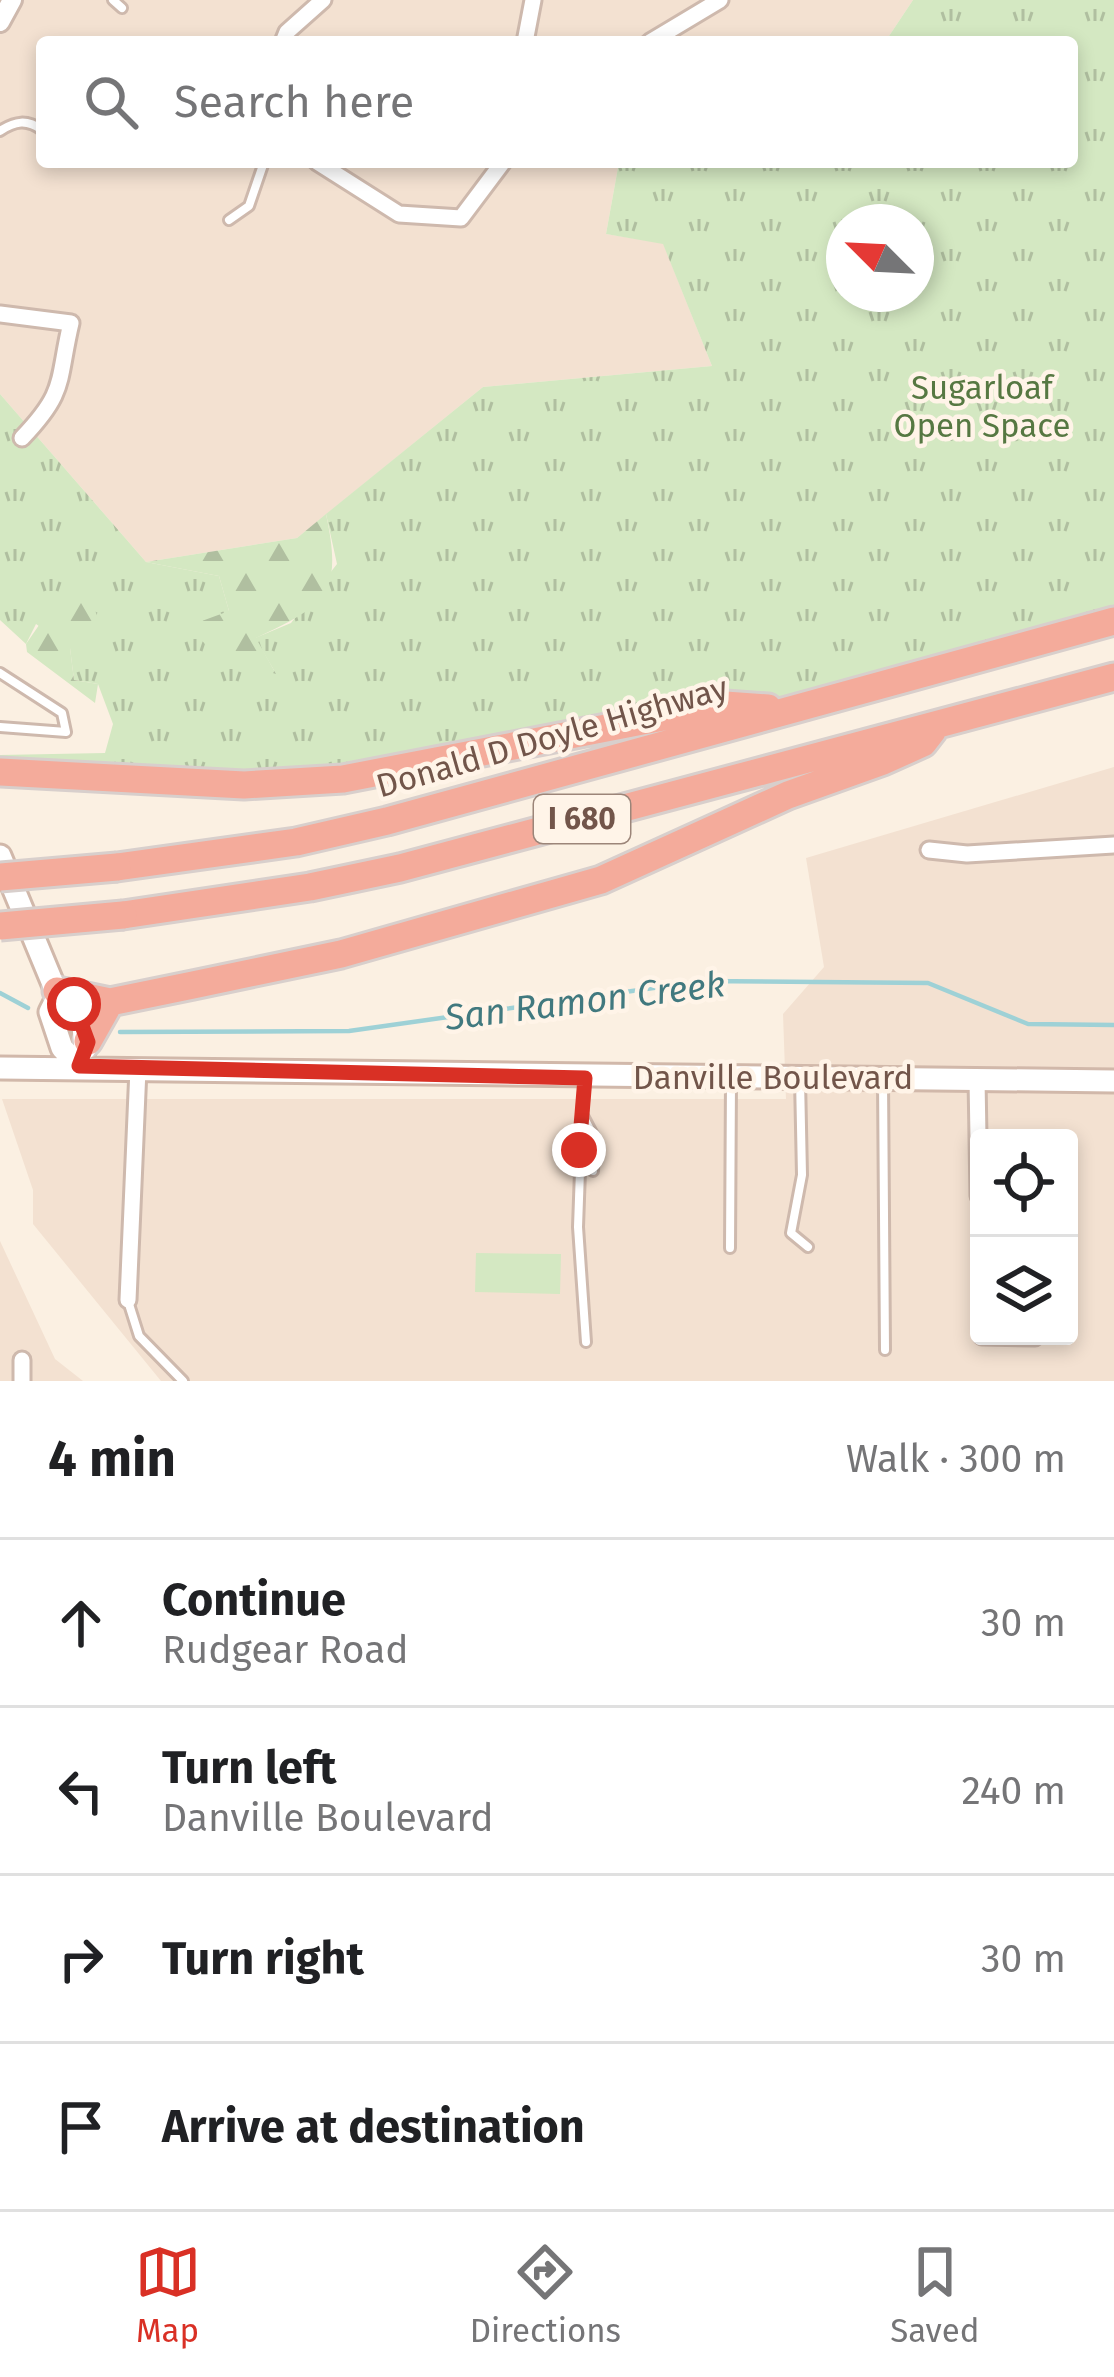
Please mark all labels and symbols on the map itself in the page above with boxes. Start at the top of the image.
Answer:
north arrow [826,204,934,312]
park label: Sugarloaf Open Space [894,368,1070,446]
street label: Donald D Doyle Highway [372,668,732,806]
road number: I 680 [534,795,630,843]
water label: San Ramon Creek [441,962,728,1040]
route start [47,977,101,1031]
street label: Danville Boulevard [633,1058,913,1098]
route end [552,1123,606,1177]

